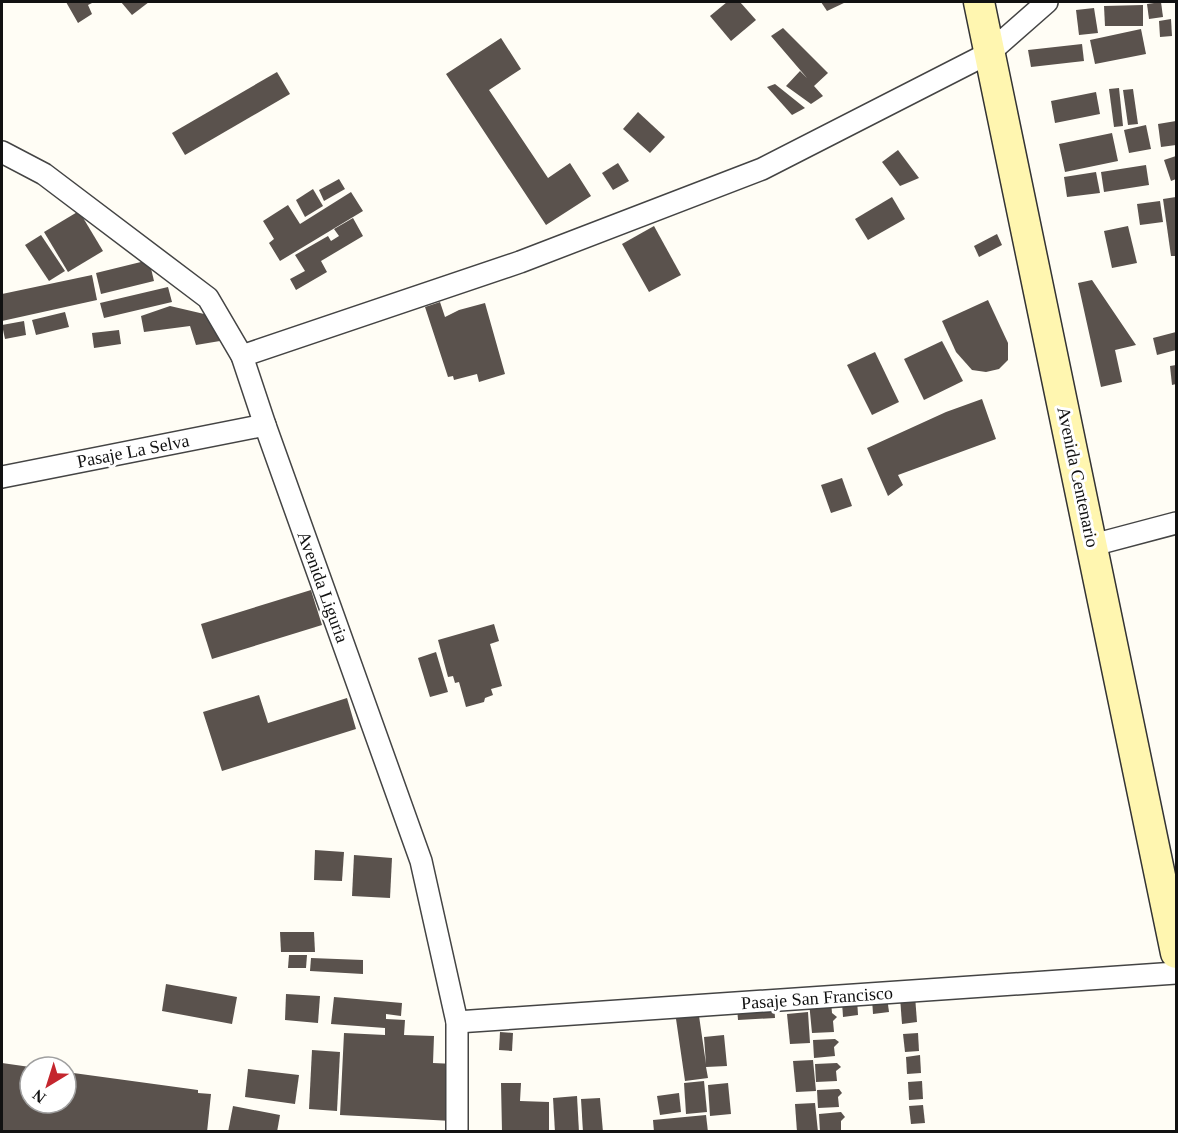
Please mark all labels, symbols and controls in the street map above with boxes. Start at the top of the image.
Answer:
street label: Avenida Centenario [1053,405,1103,549]
street label: Pasaje La Selva [75,430,191,472]
street label: Avenida Liguria [294,529,352,645]
street label: Pasaje San Francisco [741,983,893,1013]
north arrow [18,1055,78,1115]
text: N [29,1086,49,1107]

